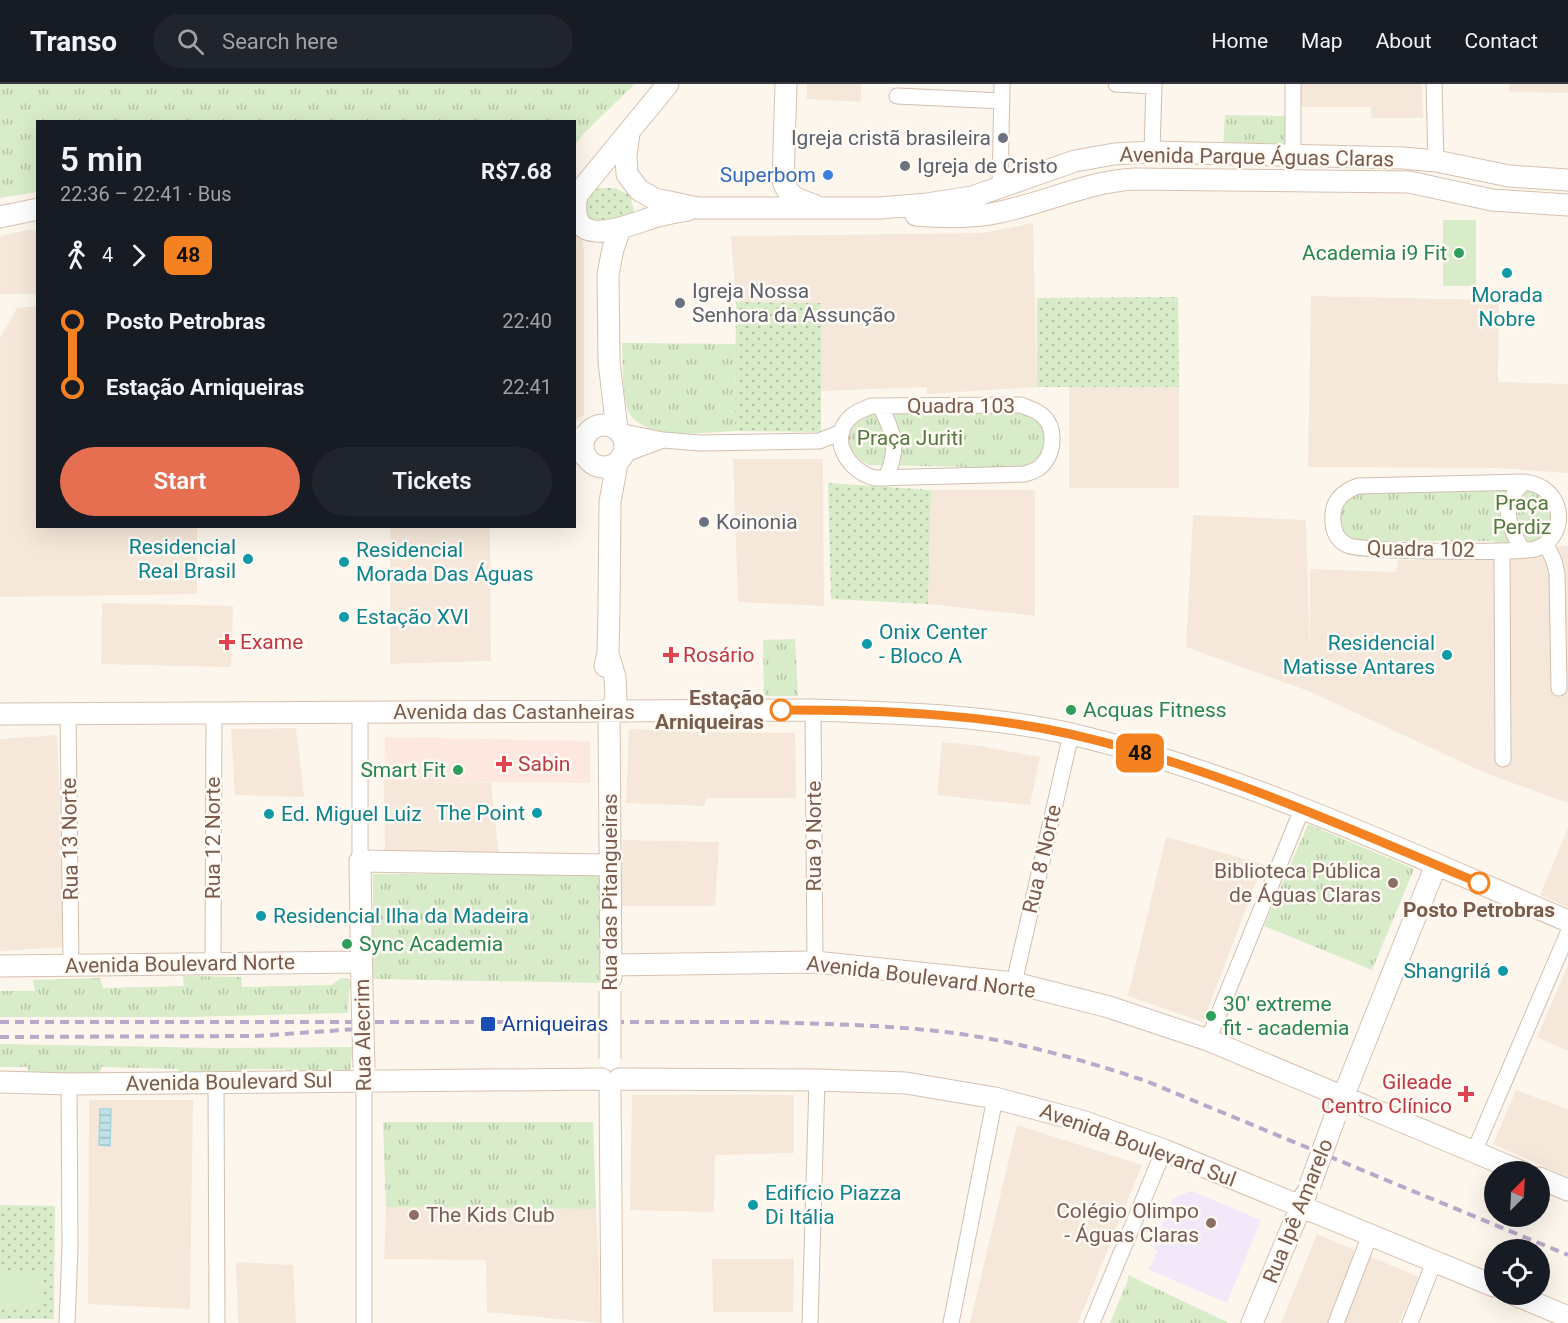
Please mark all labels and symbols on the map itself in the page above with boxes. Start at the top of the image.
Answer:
place label: Igreja cristã brasileira [791,126,991,150]
marker: Igreja cristã brasileira [996,131,1010,145]
street label: Avenida Parque Águas Claras [1120,143,1394,171]
place label: Igreja de Cristo [917,154,1058,178]
marker: Igreja de Cristo [898,159,912,173]
place label: Superbom [720,163,816,187]
marker: Superbom [821,168,835,182]
place label: Academia i9 Fit [1302,241,1447,265]
marker: Academia i9 Fit [1452,246,1466,260]
marker: Morada Nobre [1500,266,1514,280]
place label: Igreja Nossa Senhora da Assunção [692,279,896,327]
place label: Morada Nobre [1471,283,1543,331]
marker: Igreja Nossa Senhora da Assunção [673,296,687,310]
street label: Quadra 103 [907,394,1015,418]
park label: Praça Juriti [857,426,963,450]
park label: Praça Perdiz [1493,491,1551,539]
place label: Koinonia [716,510,798,534]
marker: Koinonia [697,515,711,529]
place label: Residencial Real Brasil [129,535,236,583]
street label: Quadra 102 [1367,536,1475,562]
place label: Residencial Morada Das Águas [356,538,534,586]
marker: Residencial Real Brasil [241,552,255,566]
marker: Residencial Morada Das Águas [337,555,351,569]
place label: Estação XVI [356,605,469,629]
marker: Estação XVI [337,610,351,624]
place label: Onix Center - Bloco A [879,620,987,668]
place label: Exame [240,630,303,654]
place label: Residencial Matisse Antares [1283,631,1435,679]
marker: Exame [218,633,236,651]
marker: Onix Center - Bloco A [860,637,874,651]
place label: Rosário [683,643,754,667]
marker: Rosário [664,648,678,662]
marker: Residencial Matisse Antares [1440,648,1454,662]
place label: Estação Arniqueiras [655,686,764,734]
place label: Acquas Fitness [1083,698,1227,722]
marker: Estação Arniqueiras [770,699,792,721]
street label: Avenida das Castanheiras [393,700,635,724]
marker: Acquas Fitness [1064,703,1078,717]
line badge: 48 [1113,734,1167,772]
place label: Sabin [518,752,570,776]
marker: Sabin [495,755,513,773]
place label: Smart Fit [360,758,446,782]
marker: Smart Fit [451,763,465,777]
street label: Rua 12 Norte [201,777,225,899]
street label: Rua 13 Norte [57,778,83,900]
street label: Rua 9 Norte [802,781,826,891]
street label: Rua das Pitangueiras [598,793,622,991]
place label: The Point [436,801,525,825]
place label: Ed. Miguel Luiz [281,802,422,826]
street label: Rua 8 Norte [1018,802,1066,916]
marker: The Point [530,806,544,820]
marker: Ed. Miguel Luiz [262,807,276,821]
place label: Biblioteca Pública de Águas Claras [1214,859,1381,907]
marker: Posto Petrobras [1468,872,1490,894]
marker: Biblioteca Pública de Águas Claras [1386,876,1400,890]
place label: Posto Petrobras [1403,898,1555,922]
place label: Residencial Ilha da Madeira [273,904,529,928]
marker: Residencial Ilha da Madeira [254,909,268,923]
place label: Sync Academia [359,932,503,956]
marker: Sync Academia [340,937,354,951]
street label: Avenida Boulevard Norte [65,950,295,978]
street label: Avenida Boulevard Norte [805,951,1037,1003]
place label: Shangrilá [1403,959,1491,983]
marker: Shangrilá [1496,964,1510,978]
street label: Rua Alecrim [350,978,376,1092]
place label: 30' extreme fit - academia [1223,992,1350,1040]
marker: 30' extreme fit - academia [1204,1009,1218,1023]
place label: Arniqueiras [502,1012,608,1036]
marker: Arniqueiras [479,1015,497,1033]
street label: Avenida Boulevard Sul [125,1068,333,1096]
place label: Gileade Centro Clínico [1321,1070,1452,1118]
marker: Gileade Centro Clínico [1457,1085,1475,1103]
street label: Avenida Boulevard Sul [1037,1098,1239,1192]
street label: Rua Ipê Amarelo [1258,1135,1338,1287]
north arrow [1484,1161,1550,1227]
place label: Edifício Piazza Di Itália [765,1181,902,1229]
marker: Edifício Piazza Di Itália [746,1198,760,1212]
place label: Colégio Olimpo - Águas Claras [1056,1199,1199,1247]
place label: The Kids Club [426,1203,555,1227]
marker: The Kids Club [407,1208,421,1222]
marker: Colégio Olimpo - Águas Claras [1204,1216,1218,1230]

